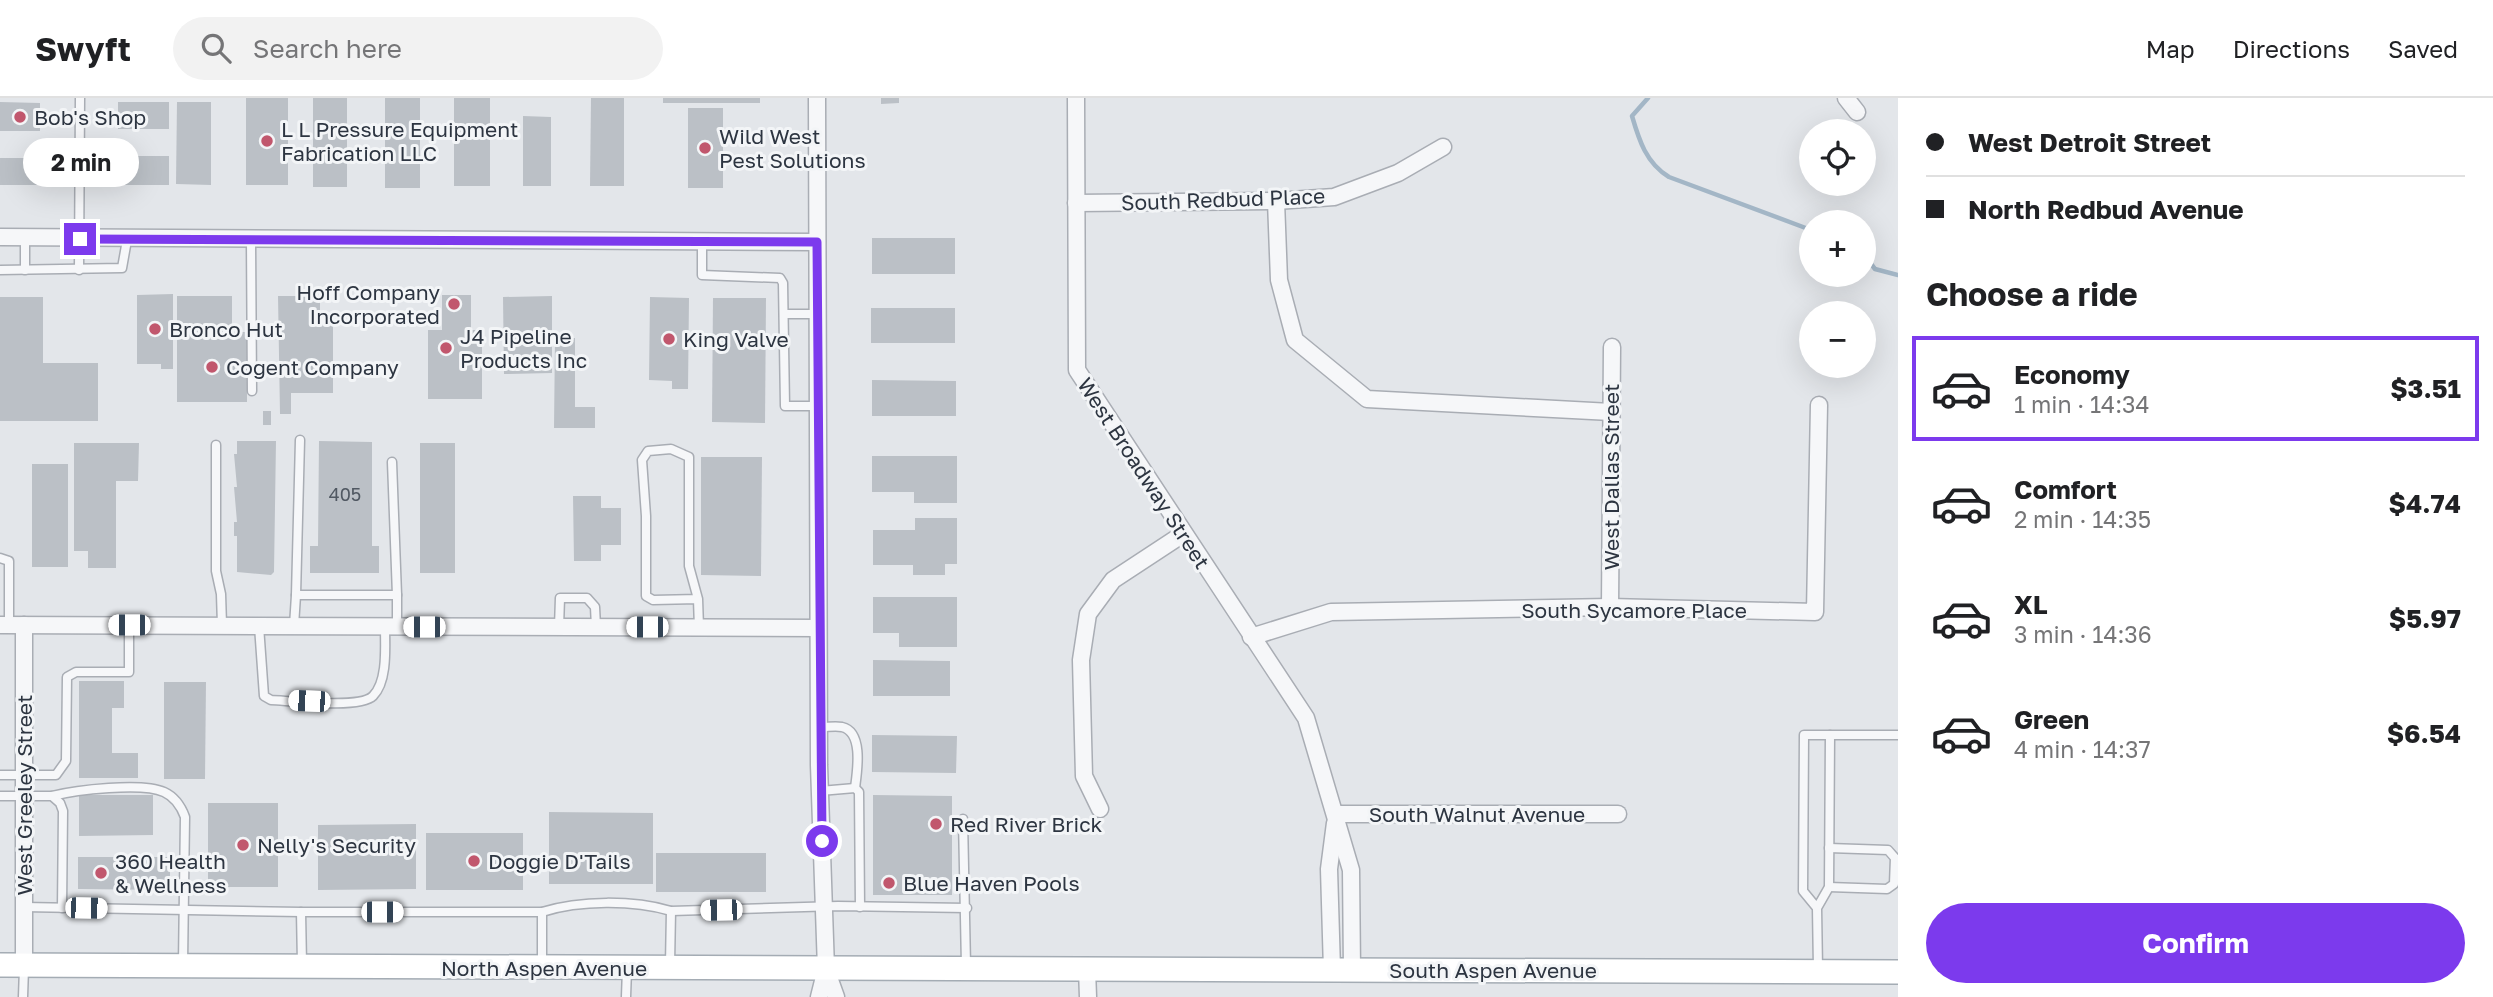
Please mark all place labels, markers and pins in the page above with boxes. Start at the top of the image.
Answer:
place label: Bob's Shop [34,104,146,130]
marker: Bob's Shop [12,109,28,125]
place label: L L Pressure Equipment Fabrication LLC [281,116,518,166]
place label: Wild West Pest Solutions [719,123,866,173]
marker: L L Pressure Equipment Fabrication LLC [259,133,275,149]
marker: Wild West Pest Solutions [697,140,713,156]
place label: Hoff Company Incorporated [296,279,440,329]
marker: Hoff Company Incorporated [446,296,462,312]
place label: Bronco Hut [169,316,283,342]
marker: Bronco Hut [147,321,163,337]
place label: J4 Pipeline Products Inc [460,323,587,373]
place label: King Valve [683,326,789,352]
marker: King Valve [661,331,677,347]
marker: J4 Pipeline Products Inc [438,340,454,356]
place label: Cogent Company [226,354,399,380]
marker: Cogent Company [204,359,220,375]
place label: Red River Brick [950,811,1103,837]
marker: Red River Brick [928,816,944,832]
place label: Nelly's Security [257,832,416,858]
marker: Nelly's Security [235,837,251,853]
place label: 360 Health & Wellness [115,848,227,898]
place label: Doggie D'Tails [488,848,631,874]
marker: Doggie D'Tails [466,853,482,869]
marker: 360 Health & Wellness [93,865,109,881]
place label: Blue Haven Pools [903,870,1080,896]
marker: Blue Haven Pools [881,875,897,891]

